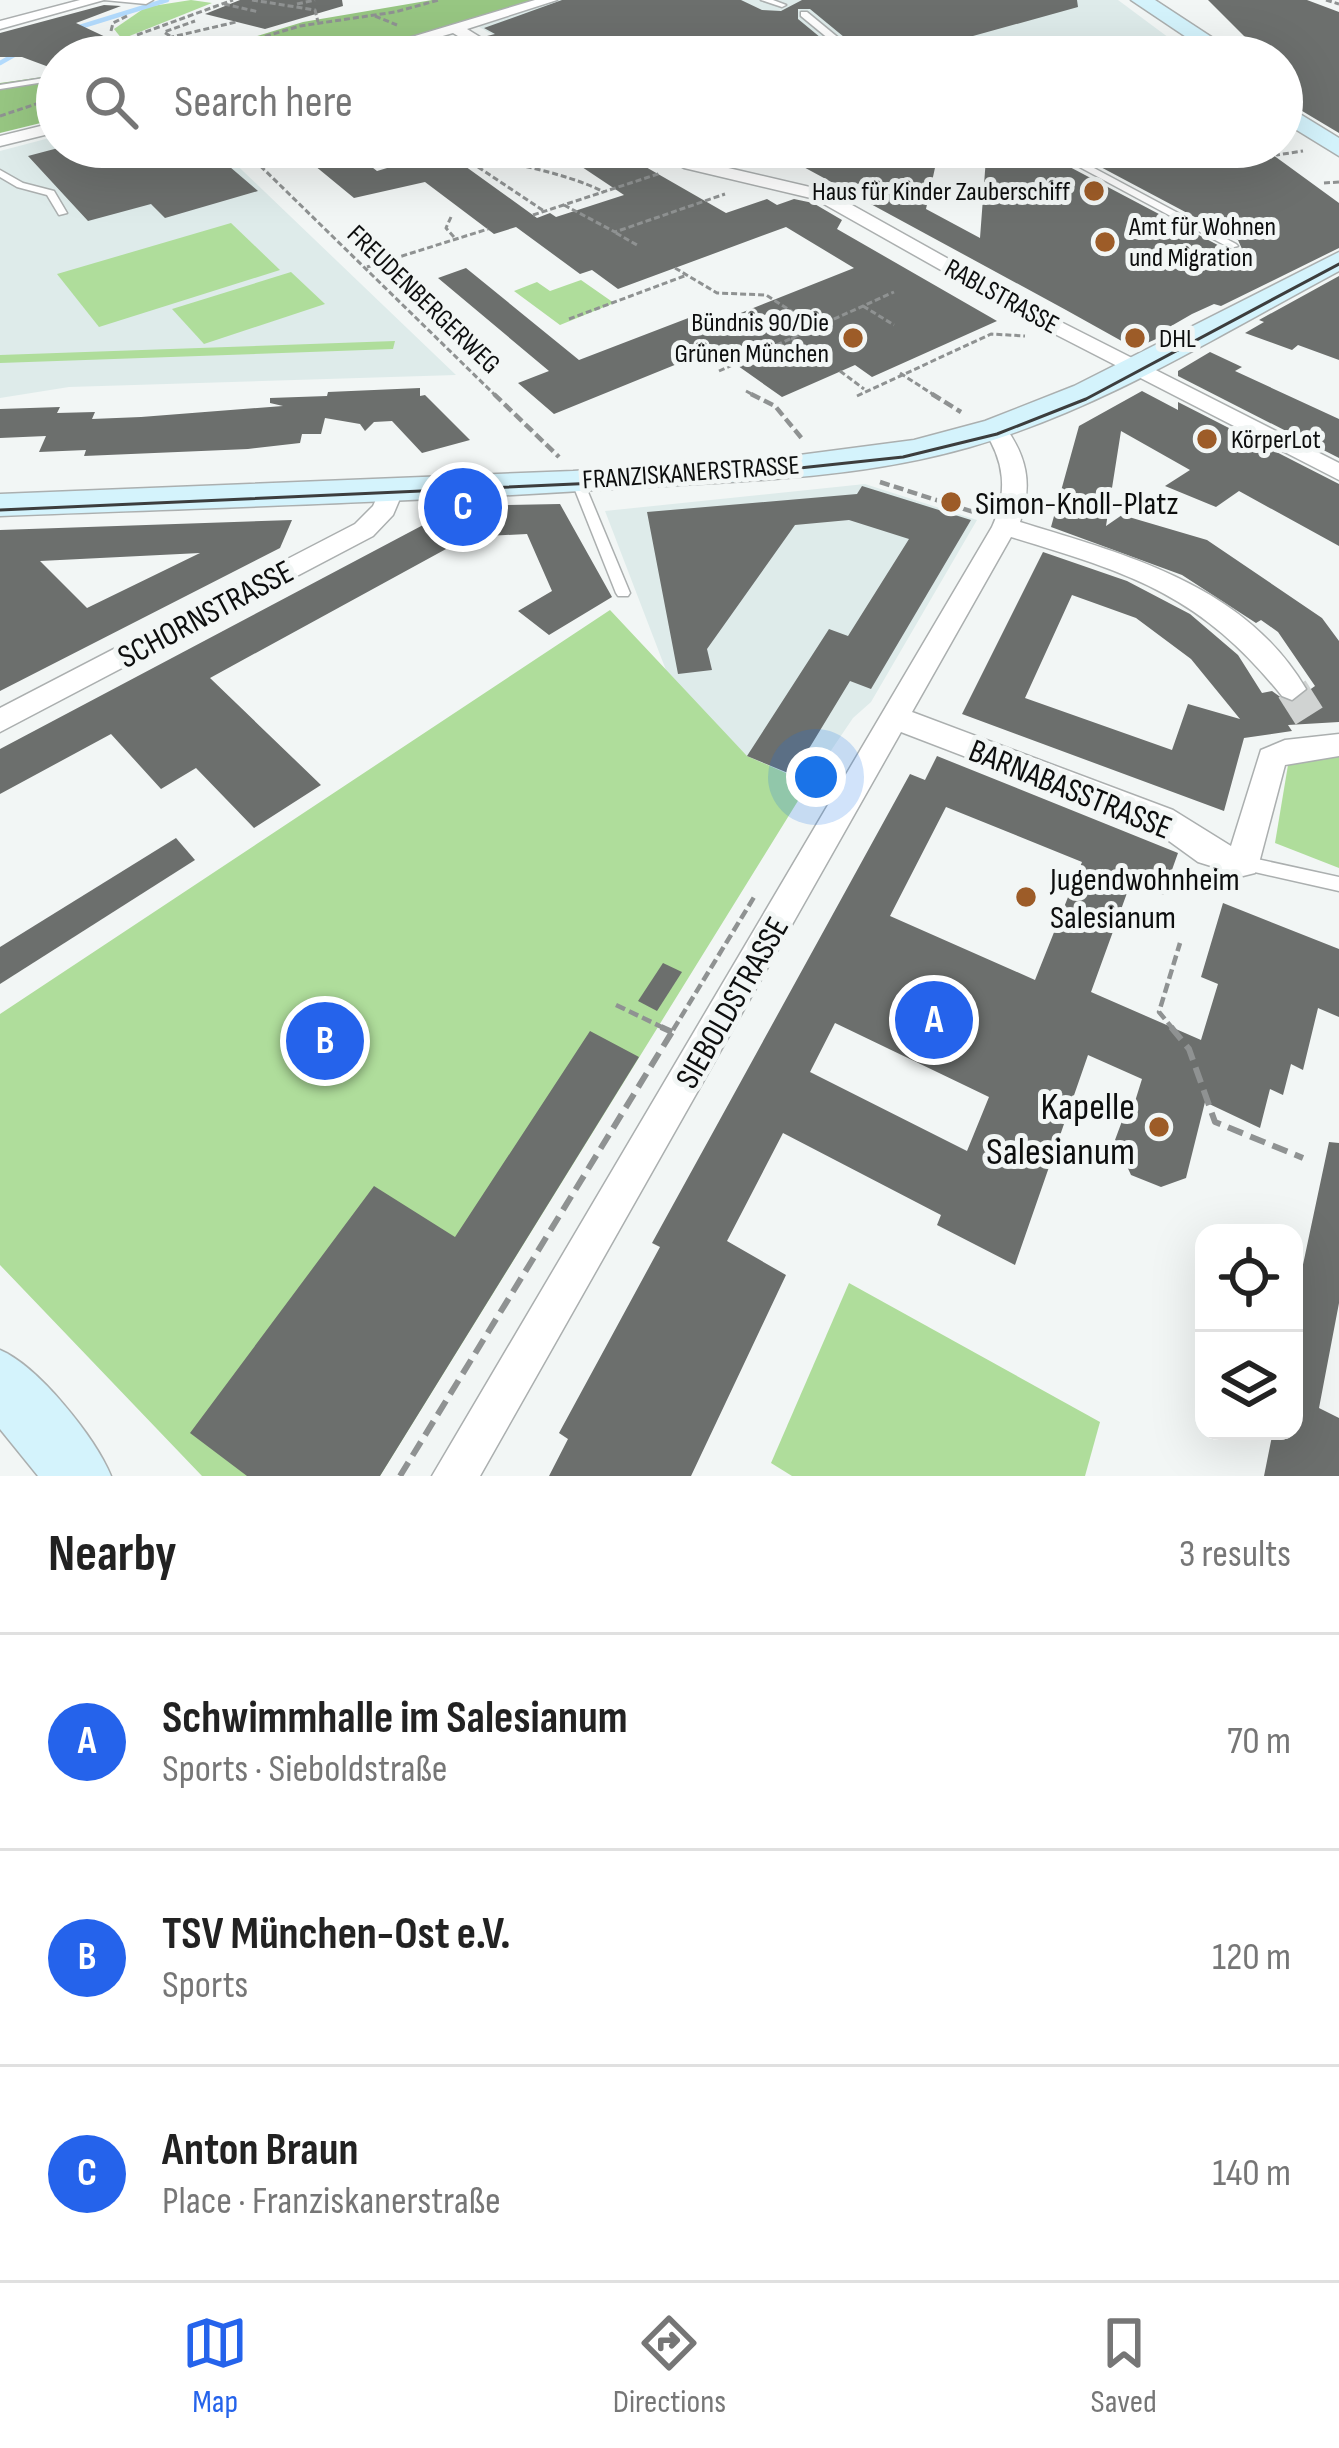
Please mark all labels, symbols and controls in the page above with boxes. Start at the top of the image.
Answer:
search box [36,36,1303,168]
icon: search [78,69,144,135]
text: Search here [174,75,353,130]
place label: Haus für Kinder Zauberschiff [812,176,1070,208]
marker: Haus für Kinder Zauberschiff [1081,178,1107,204]
place label: Amt für Wohnen und Migration [1128,211,1276,274]
street label: FREUDENBERGERWEG [340,219,506,381]
marker: Amt für Wohnen und Migration [1092,229,1118,255]
street label: RABLSTRASSE [939,252,1064,341]
place label: Bündnis 90/Die Grünen München [675,307,829,370]
place label: DHL [1159,323,1196,355]
marker: Bündnis 90/Die Grünen München [840,325,866,351]
marker: DHL [1122,325,1148,351]
place label: KörperLot [1231,424,1321,456]
marker: KörperLot [1194,426,1220,452]
street label: FRANZISKANERSTRASSE [581,449,801,497]
pin: C [424,462,502,552]
place label: Simon-Knoll-Platz [975,484,1178,524]
marker: Simon-Knoll-Platz [938,489,964,515]
street label: SCHORNSTRASSE [111,552,300,678]
street label: BARNABASSTRASSE [963,731,1177,849]
your location [786,747,846,807]
place label: Jugendwohnheim Salesianum [1049,860,1240,938]
marker: Jugendwohnheim Salesianum [1013,884,1039,910]
street label: SIEBOLDSTRASSE [668,910,798,1096]
pin: A [895,975,973,1065]
pin: B [286,996,364,1086]
place label: Kapelle Salesianum [986,1084,1135,1176]
marker: Kapelle Salesianum [1146,1114,1172,1140]
map controls [1195,1224,1303,1440]
button: locate [1195,1224,1303,1332]
button: layers [1195,1332,1303,1440]
text: Nearby [48,1524,177,1585]
text: 3 results [1179,1531,1291,1578]
text: Schwimmhalle im Salesianum [162,1691,628,1746]
text: A [78,1718,96,1765]
text: 70 m [1227,1718,1291,1765]
text: Sports · Sieboldstraße [162,1746,448,1793]
text: TSV München-Ost e.V. [162,1907,511,1962]
text: B [78,1934,96,1981]
text: 120 m [1212,1934,1291,1981]
text: Sports [162,1962,248,2009]
text: Anton Braun [162,2123,358,2178]
text: C [77,2150,97,2197]
text: 140 m [1212,2150,1291,2197]
text: Place · Franziskanerstraße [162,2178,501,2225]
tab: Map [182,2310,248,2422]
tab: Directions [613,2310,726,2422]
tab: Saved [1091,2310,1157,2422]

